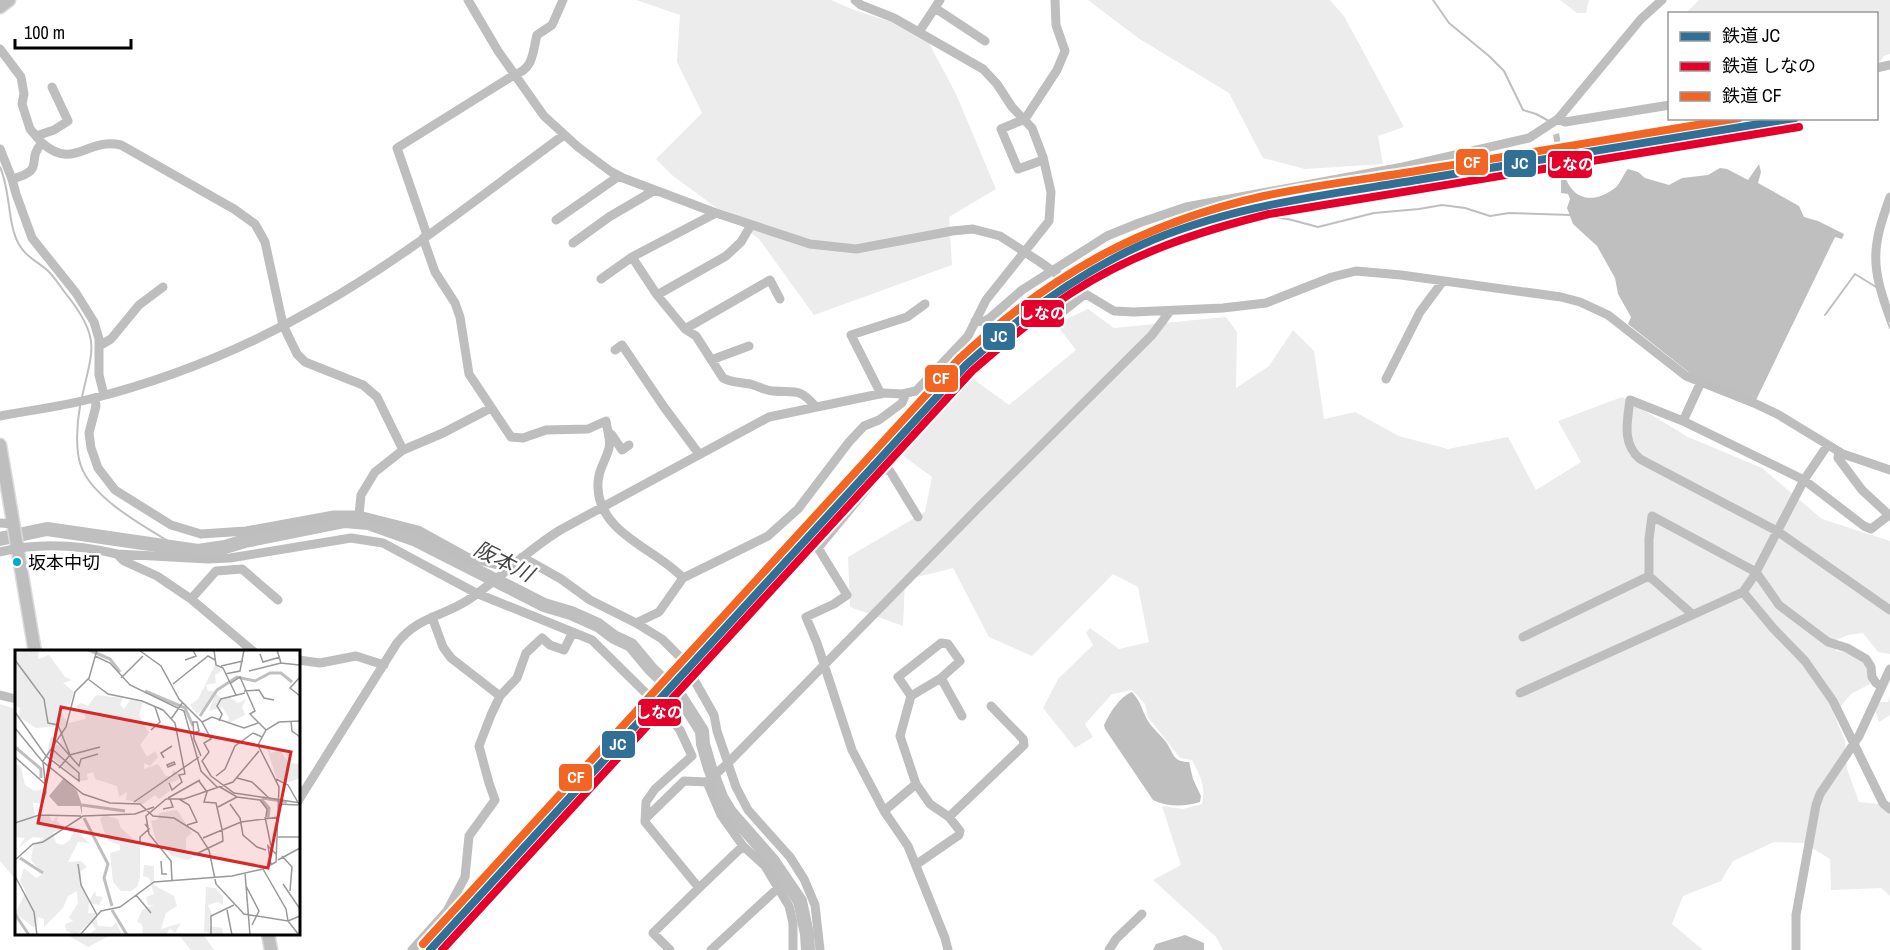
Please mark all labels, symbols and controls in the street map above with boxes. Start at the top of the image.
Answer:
scale bar [15,12,130,50]
legend [1668,12,1878,120]
text: 100 m [24,20,65,45]
text: 鉄道 JC [1722,23,1780,48]
text: 鉄道 しなの [1722,53,1816,78]
text: 鉄道 CF [1722,83,1782,108]
line badge: CF [1455,148,1489,176]
line badge: JC [1503,149,1537,178]
line badge: しなの [1547,150,1593,179]
text: CF [1463,151,1481,173]
text: JC [1512,152,1528,174]
text: しなの [1546,153,1594,175]
line badge: しなの [1020,299,1065,328]
text: しなの [1018,302,1066,324]
line badge: JC [982,322,1016,351]
text: JC [991,325,1007,347]
line badge: CF [924,364,959,393]
text: CF [932,367,950,389]
water label: 阪本川 [469,534,540,589]
place label: 坂本中切 [28,550,100,575]
marker: 坂本中切 [11,556,23,568]
inset map [15,650,300,935]
line badge: しなの [637,698,682,727]
text: しなの [635,701,683,723]
line badge: JC [601,730,636,759]
text: JC [610,733,626,755]
line badge: CF [558,763,593,792]
text: CF [567,766,585,788]

